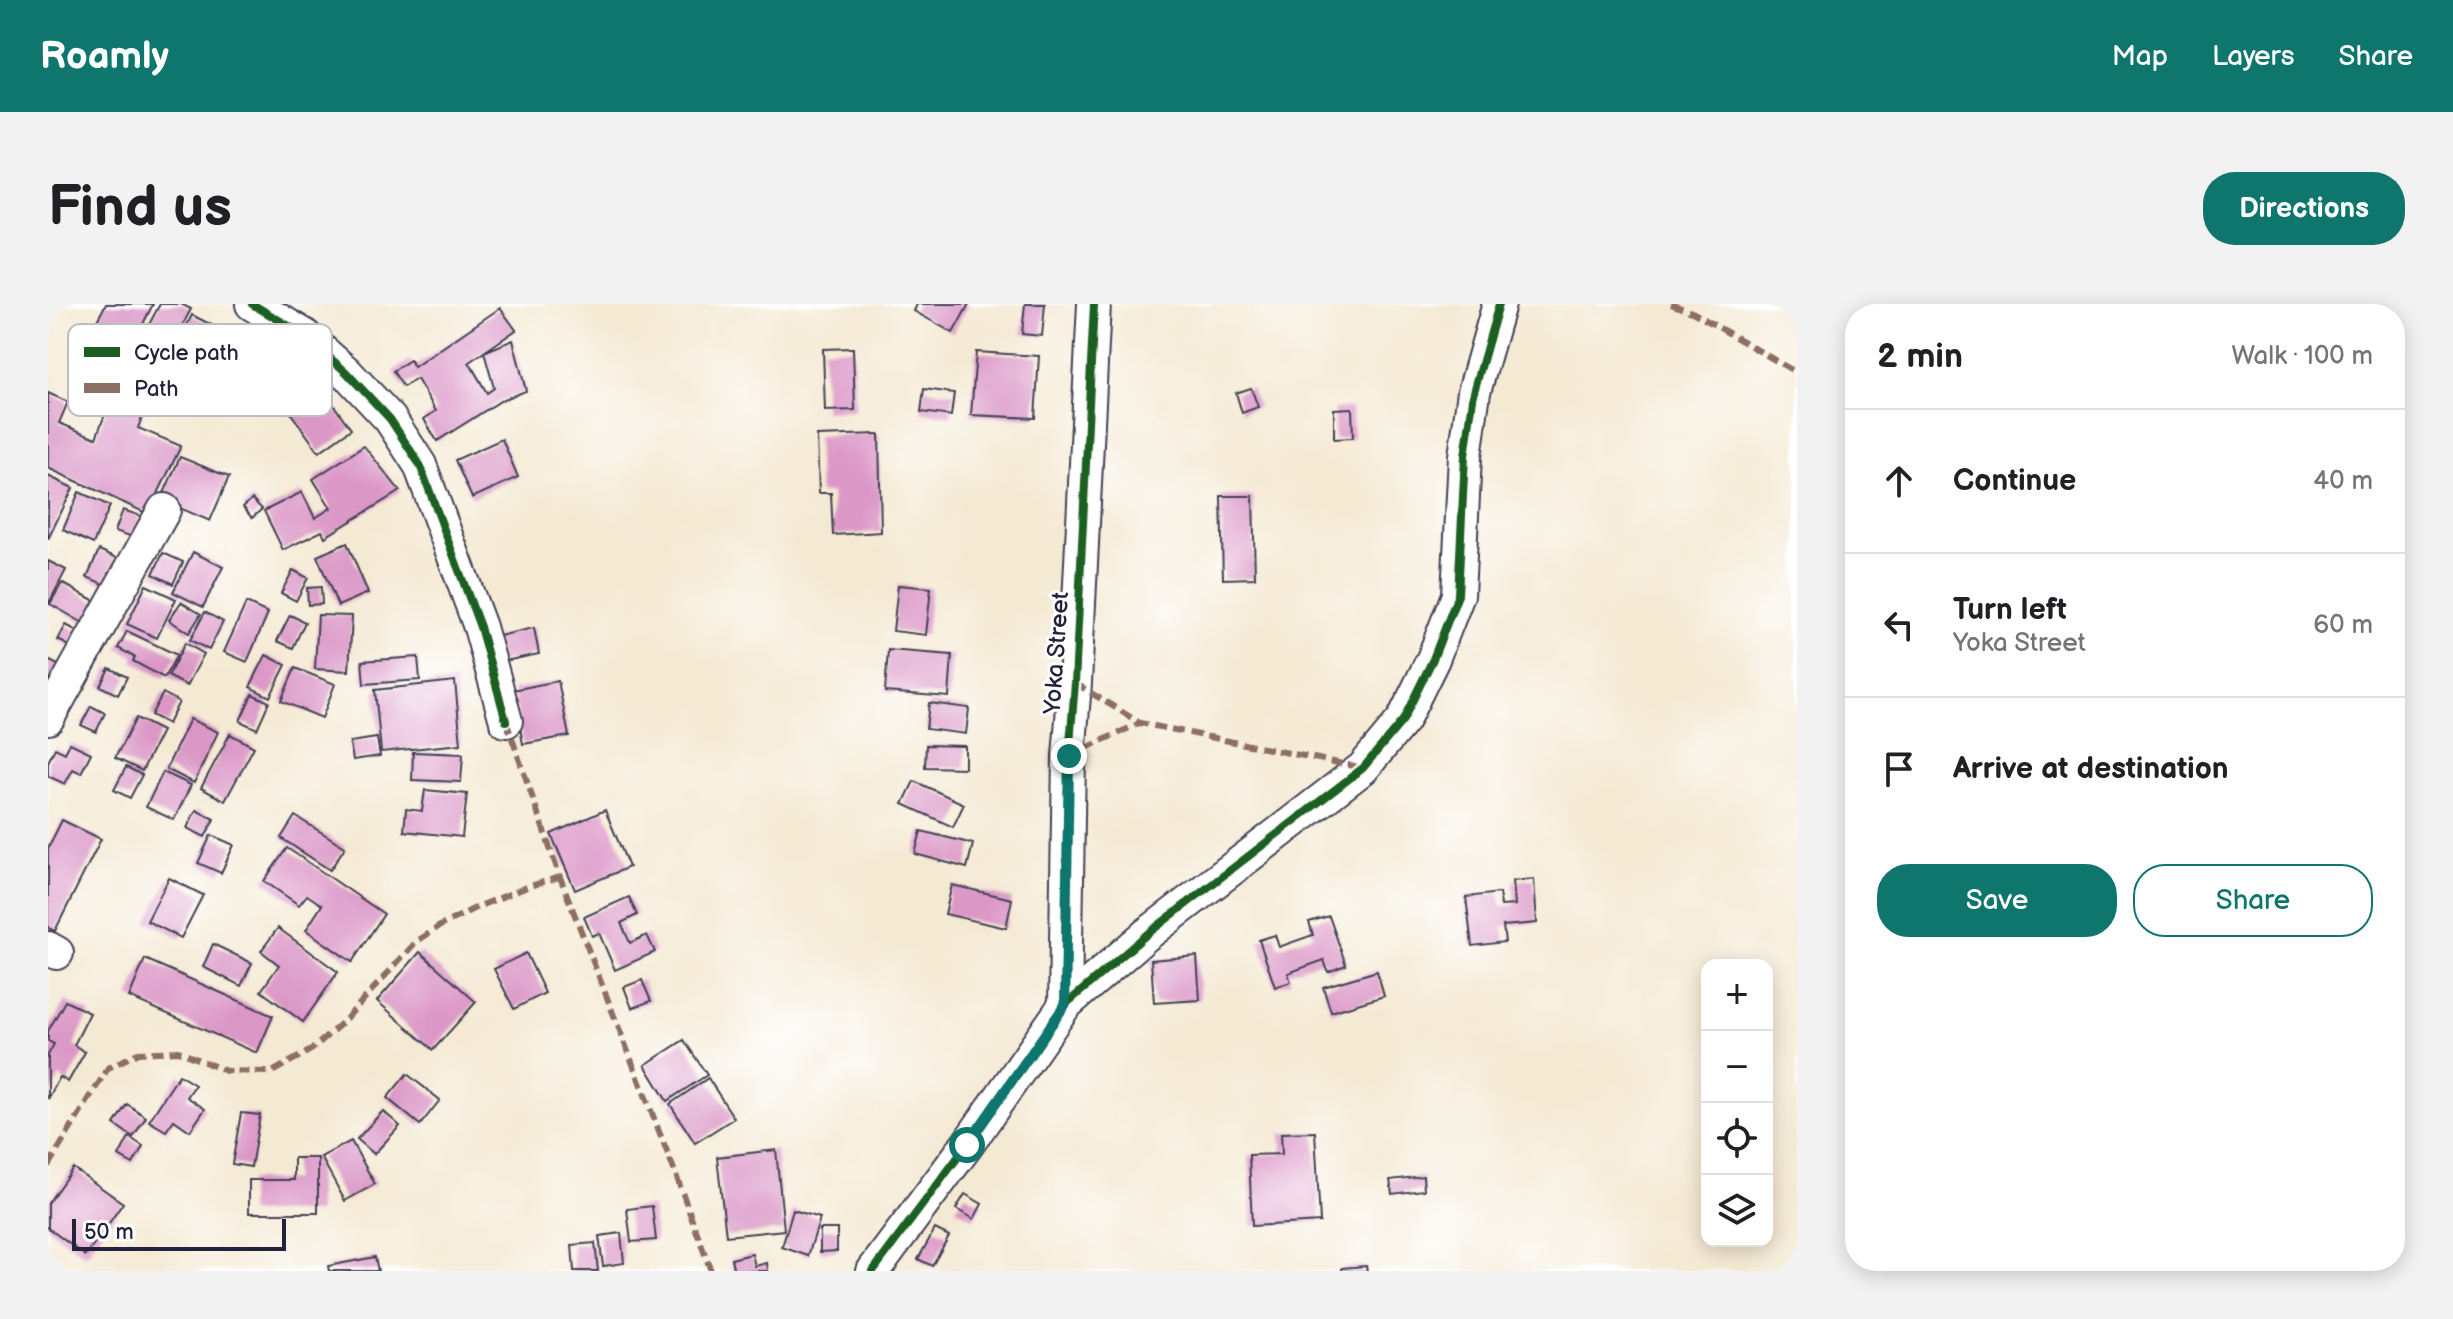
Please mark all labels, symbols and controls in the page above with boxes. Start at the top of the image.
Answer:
text: Roamly [40,34,169,79]
text: Map [2112,40,2168,73]
text: Layers [2212,40,2295,73]
text: Share [2339,40,2413,73]
button: Directions [2203,172,2405,245]
text: Find us [48,175,232,242]
legend [68,324,332,416]
text: 2 min [1877,336,1963,377]
text: Cycle path [134,340,239,367]
text: Walk · 100 m [2231,341,2373,372]
text: Path [134,376,178,403]
icon: ahead [1877,459,1921,503]
text: Continue [1953,463,2076,499]
text: 40 m [2313,466,2373,497]
street label: Yoka Street [1038,590,1075,716]
text: Turn left [1953,592,2067,628]
icon: left [1877,603,1921,647]
text: 60 m [2313,610,2373,641]
text: Yoka Street [1953,628,2086,659]
route end [1051,738,1087,774]
icon: arrive [1877,747,1921,791]
text: Arrive at destination [1953,751,2229,787]
button: Save [1877,864,2117,937]
button: Share [2133,864,2373,937]
map controls [1701,959,1773,1247]
button: + [1701,959,1773,1031]
button: − [1701,1031,1773,1103]
button: locate [1701,1103,1773,1175]
route start [949,1127,985,1163]
button: layers [1701,1175,1773,1247]
scale bar [72,1215,286,1251]
text: 50 m [84,1219,134,1246]

